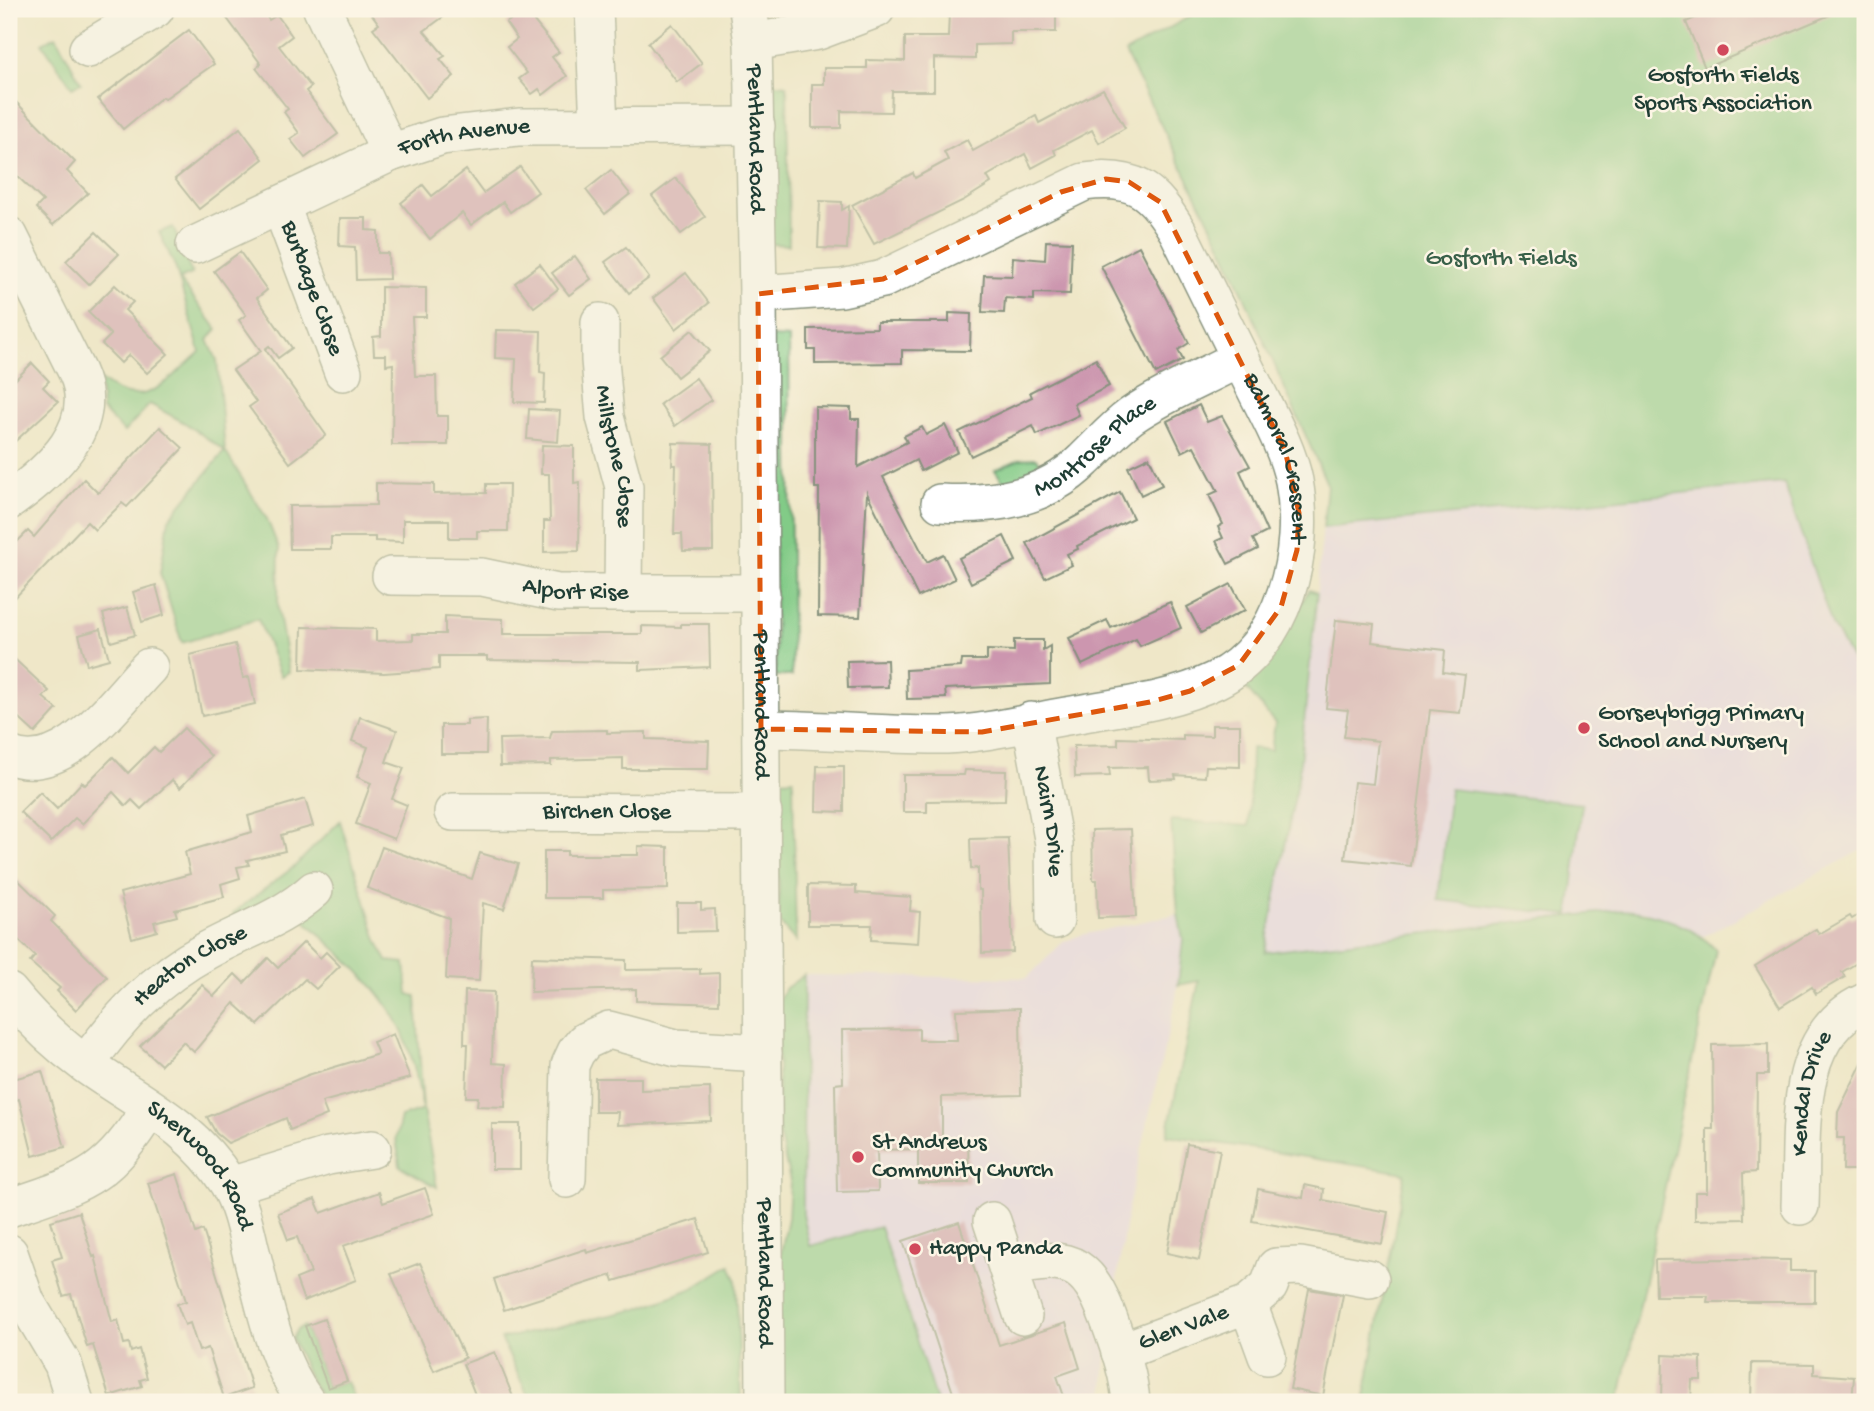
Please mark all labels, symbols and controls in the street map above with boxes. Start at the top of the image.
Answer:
marker: Gosforth Fields Sports Association [1715,42,1731,58]
place label: Gosforth Fields Sports Association [1634,62,1813,119]
street label: Pentland Road [739,63,771,215]
street label: Forth Avenue [394,112,531,164]
street label: Burbage Close [273,216,350,360]
park label: Gosforth Fields [1425,245,1578,274]
street label: Balmoral Crescent [1235,368,1312,547]
street label: Millstone Close [588,384,639,529]
street label: Montrose Place [1029,388,1162,505]
street label: Alport Rise [520,571,629,608]
street label: Pentland Road [746,629,776,781]
place label: Gorseybrigg Primary School and Nursery [1598,700,1804,757]
marker: Gorseybrigg Primary School and Nursery [1576,720,1592,736]
street label: Nairn Drive [1025,763,1069,878]
street label: Birchen Close [542,798,672,827]
street label: Heaton Close [127,918,252,1013]
street label: Kendal Drive [1786,1025,1840,1156]
street label: Sherwood Road [141,1094,260,1235]
place label: St Andrews Community Church [872,1129,1054,1186]
marker: St Andrews Community Church [850,1149,866,1165]
street label: Pentland Road [749,1197,779,1349]
place label: Happy Panda [929,1235,1063,1264]
marker: Happy Panda [907,1241,923,1257]
street label: Glen Vale [1134,1298,1233,1358]

